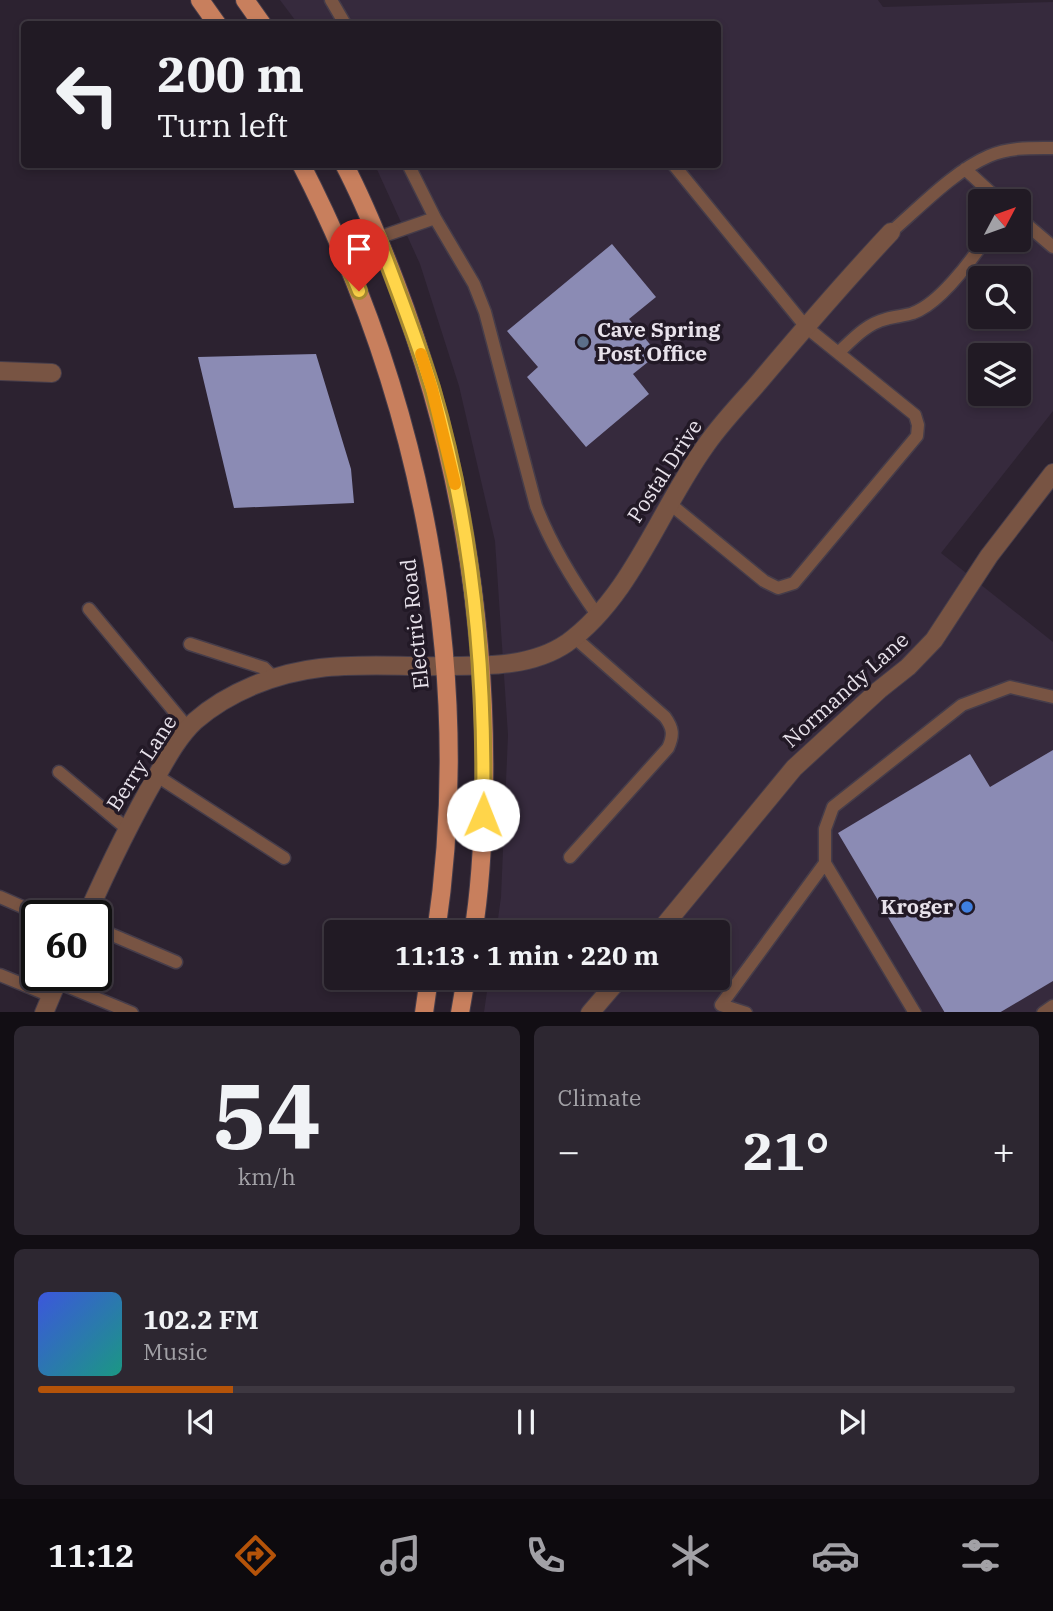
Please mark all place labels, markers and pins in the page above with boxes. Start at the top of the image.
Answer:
pin [329,219,389,291]
place label: Cave Spring Post Office [597,315,721,367]
marker: Cave Spring Post Office [575,334,591,350]
place label: Kroger [881,892,954,920]
marker: Kroger [959,899,975,915]

